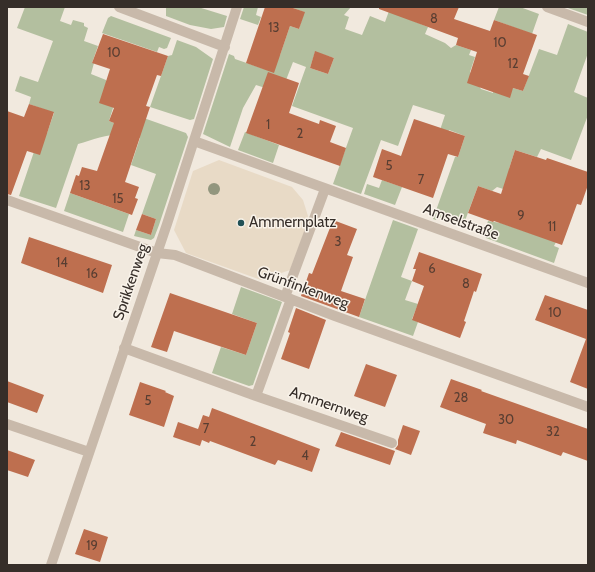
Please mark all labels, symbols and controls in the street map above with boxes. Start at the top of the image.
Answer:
house number: 8 [430,11,438,27]
house number: 13 [268,20,280,36]
house number: 10 [493,35,507,51]
house number: 10 [107,45,121,61]
house number: 12 [507,56,519,72]
house number: 1 [266,117,270,133]
house number: 2 [297,126,303,142]
house number: 5 [385,158,393,174]
house number: 7 [418,172,424,188]
house number: 13 [79,178,91,194]
house number: 15 [112,191,124,207]
street label: Amselstraße [421,200,501,244]
house number: 9 [517,208,525,224]
place label: Ammernplatz [249,214,336,232]
marker: Ammernplatz [236,218,246,228]
house number: 11 [548,219,556,235]
house number: 3 [334,234,342,250]
street label: Sprikkenweg [109,241,153,323]
house number: 14 [56,255,68,271]
house number: 6 [428,261,436,277]
street label: Grünfinkenweg [255,263,351,313]
house number: 16 [86,266,98,282]
house number: 8 [462,276,470,292]
house number: 10 [548,305,562,321]
street label: Ammernweg [287,383,371,427]
house number: 28 [454,390,468,406]
house number: 5 [144,393,152,409]
house number: 30 [498,412,514,428]
house number: 7 [203,421,209,437]
house number: 32 [546,424,560,440]
house number: 2 [250,434,256,450]
house number: 4 [301,448,309,464]
house number: 19 [86,538,98,554]

